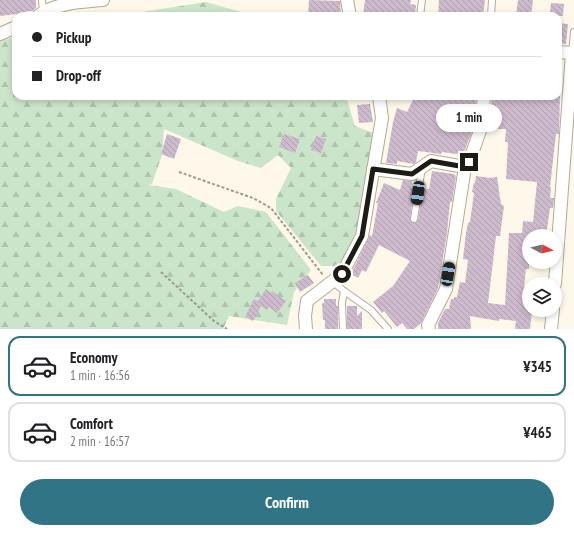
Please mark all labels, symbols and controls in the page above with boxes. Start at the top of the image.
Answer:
text: Pickup [56,28,91,47]
text: Drop-off [56,66,101,85]
callout: 1 min [436,104,502,132]
text: 1 min [456,109,482,126]
route end [460,153,478,171]
car [410,180,426,206]
north arrow [522,229,562,269]
map controls [522,229,562,317]
car [440,261,456,287]
route start [333,265,351,283]
button: layers [522,277,562,317]
icon: car [22,348,58,384]
text: Economy [70,348,118,367]
text: ¥345 [523,357,552,376]
text: 1 min · 16:56 [70,367,130,384]
icon: car [22,414,58,450]
text: Comfort [70,414,113,433]
text: ¥465 [523,423,552,442]
text: 2 min · 16:57 [70,433,130,450]
button: Confirm [20,479,554,525]

